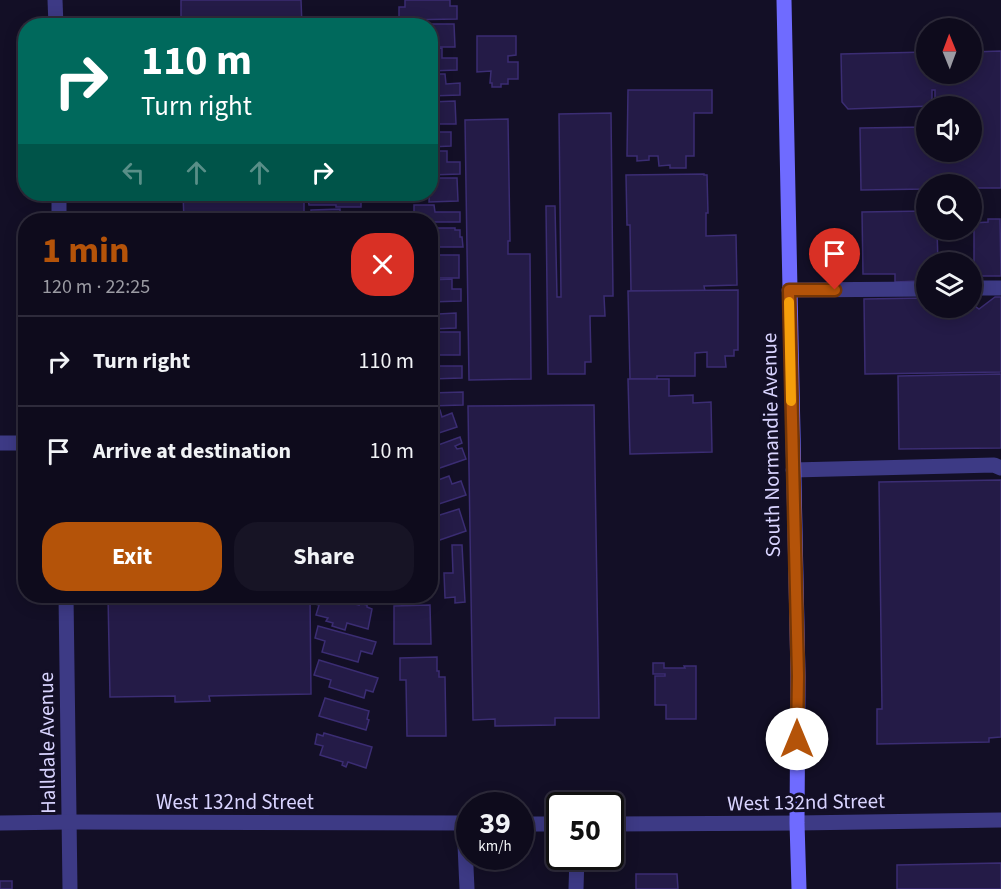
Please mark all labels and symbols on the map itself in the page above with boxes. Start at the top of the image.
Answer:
north arrow [916,18,982,84]
pin [809,228,860,290]
street label: South Normandie Avenue [754,332,788,558]
street label: Halldale Avenue [31,672,63,814]
position arrow [765,707,829,771]
street label: West 132nd Street [727,786,885,818]
street label: West 132nd Street [156,787,314,817]
speed limit sign: 50 [546,792,624,870]

